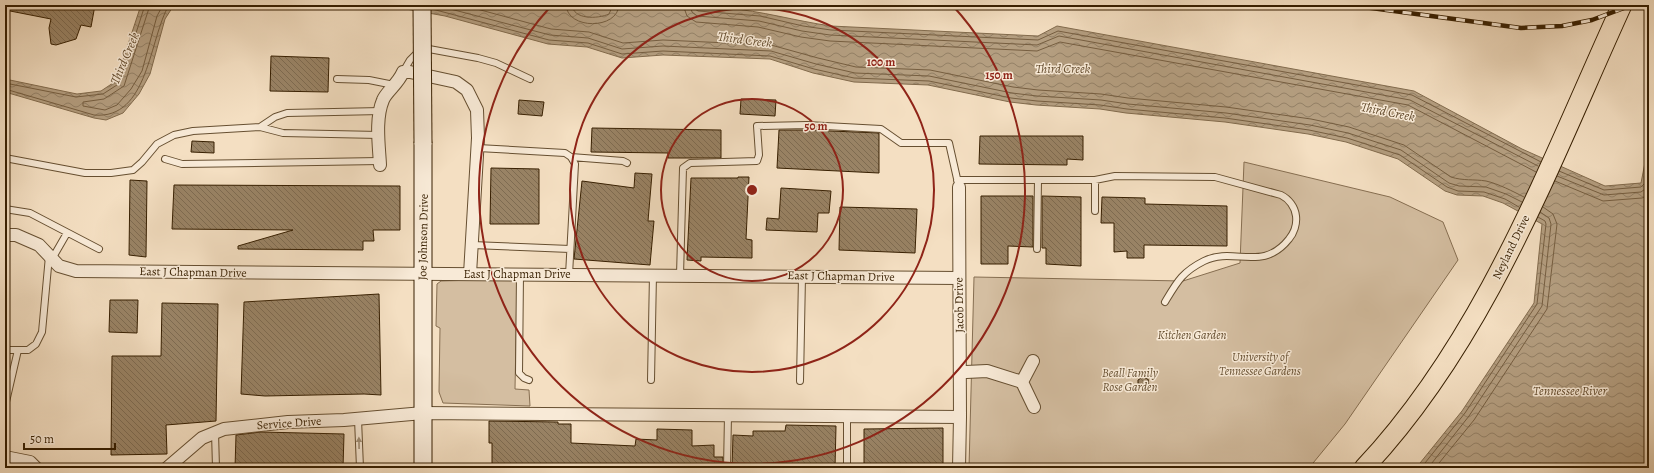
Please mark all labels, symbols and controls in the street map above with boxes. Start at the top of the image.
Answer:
water label: Third Creek [717,28,773,51]
water label: Third Creek [106,29,143,87]
text: 100 m [867,54,895,70]
water label: Third Creek [1036,60,1091,77]
text: 150 m [985,67,1013,83]
water label: Third Creek [1359,98,1417,125]
text: 50 m [804,118,828,134]
centre of rings [745,183,759,197]
street label: Joe Johnson Drive [414,194,432,280]
street label: Neyland Drive [1488,212,1534,282]
street label: East J Chapman Drive [139,263,247,281]
street label: East J Chapman Drive [463,266,571,282]
street label: East J Chapman Drive [787,267,895,285]
street label: Jacob Drive [951,277,967,333]
park label: Kitchen Garden [1158,327,1226,343]
park label: University of Tennessee Gardens [1219,349,1301,379]
park label: Beall Family Rose Garden [1102,365,1159,395]
water label: Tennessee River [1533,382,1607,399]
street label: Service Drive [256,413,322,433]
scale bar [24,425,115,451]
text: 50 m [30,431,54,447]
one-way arrow [356,436,362,449]

